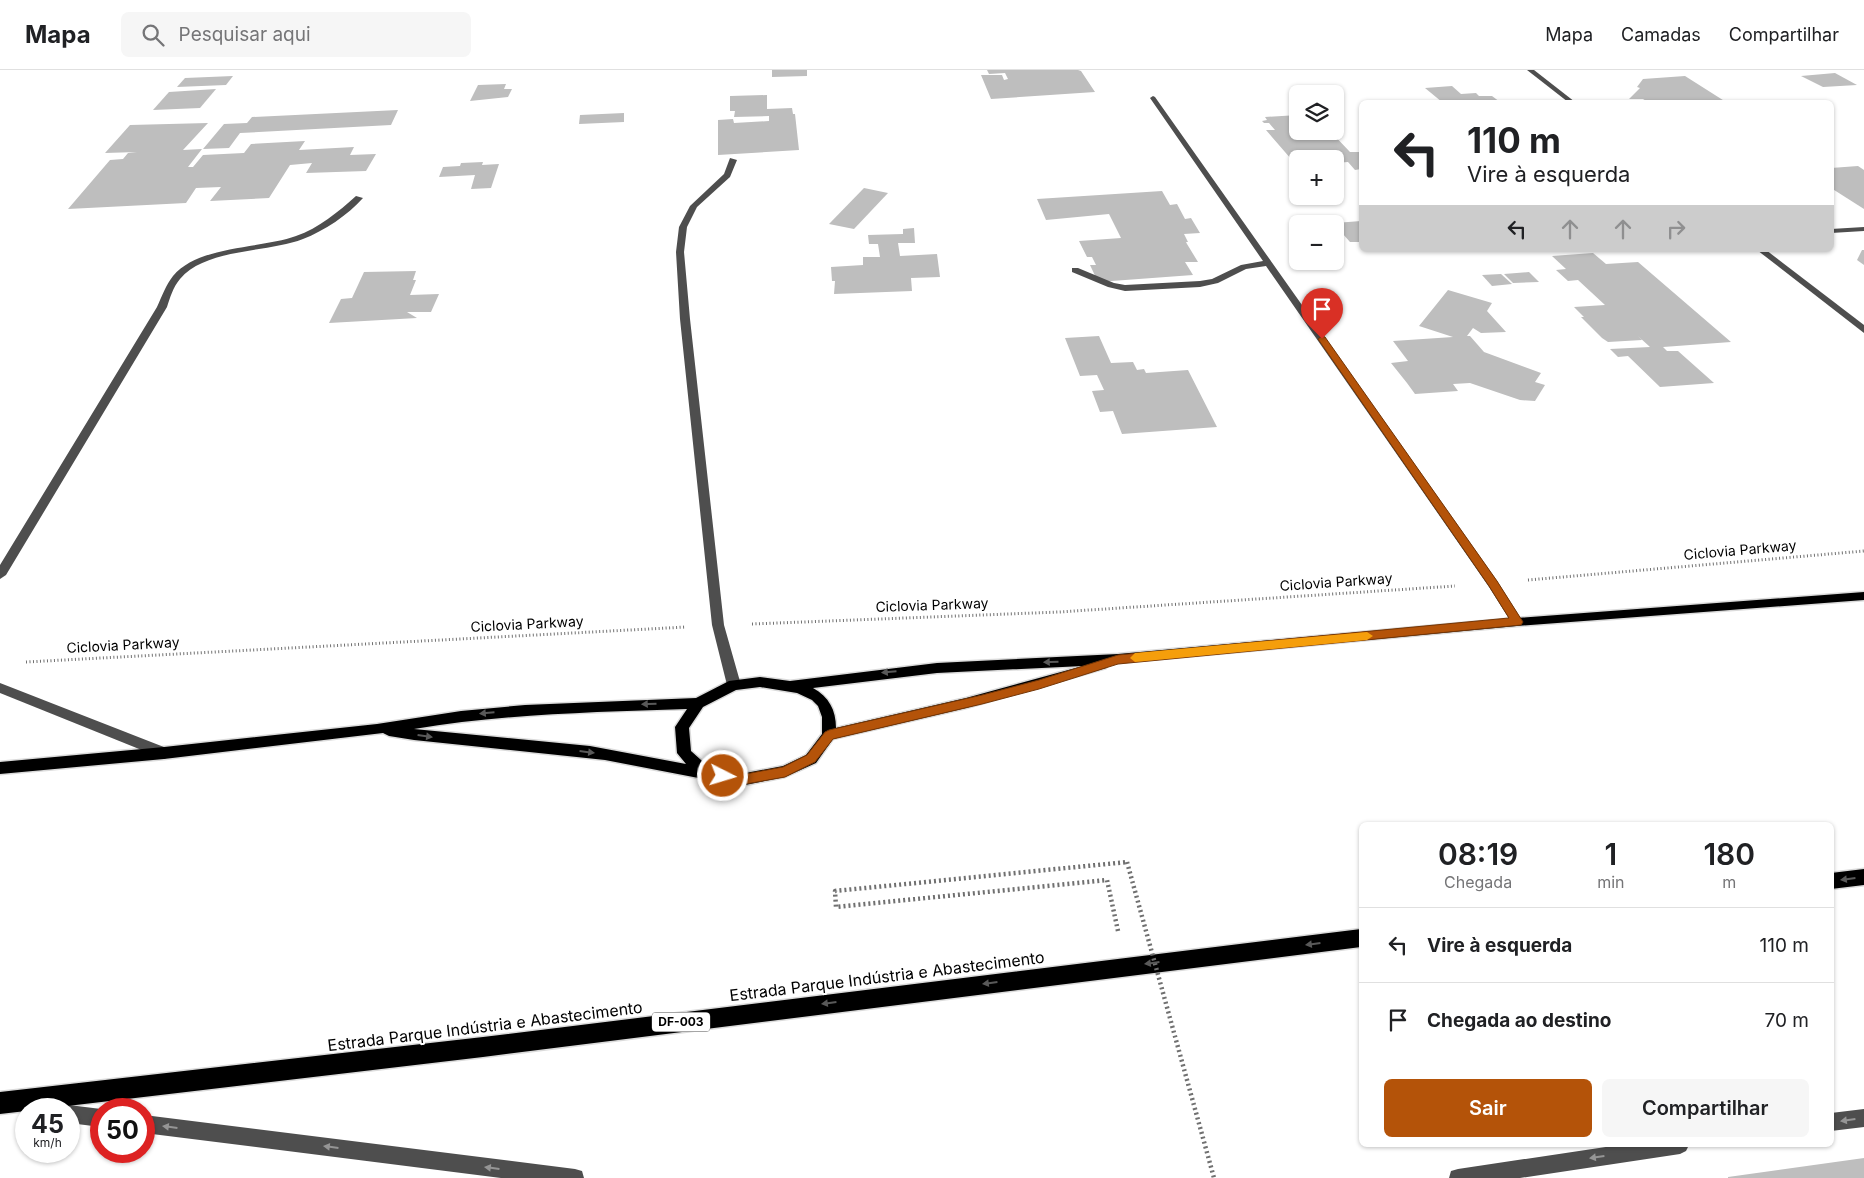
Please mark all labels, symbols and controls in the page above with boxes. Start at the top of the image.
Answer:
search box [121,12,471,57]
text: Mapa [25,20,91,49]
icon: search [139,21,167,49]
text: Pesquisar aqui [179,23,311,46]
text: Mapa [1545,24,1593,45]
text: Camadas [1621,24,1701,45]
text: Compartilhar [1729,24,1839,45]
map controls [1289,85,1344,270]
button: layers [1289,85,1344,140]
text: 110 m [1467,119,1561,161]
icon: left [1384,120,1449,185]
button: + [1289,150,1344,205]
text: Vire à esquerda [1467,161,1630,187]
button: − [1289,215,1344,270]
icon: left [1503,215,1531,243]
icon: ahead [1556,215,1584,243]
icon: ahead [1609,215,1637,243]
icon: right [1662,215,1690,243]
pin [1301,288,1343,339]
icon: arrive [1308,295,1336,323]
street label: Ciclovia Parkway [1683,536,1797,563]
street label: Ciclovia Parkway [1279,569,1393,594]
street label: Ciclovia Parkway [875,594,989,615]
street label: Ciclovia Parkway [470,612,584,635]
street label: Ciclovia Parkway [66,633,180,656]
one-way arrow [1043,658,1059,666]
one-way arrow [881,669,897,677]
one-way arrow [641,700,657,708]
one-way arrow [479,709,495,717]
one-way arrow [417,732,433,740]
one-way arrow [579,748,595,756]
position arrow [696,749,748,801]
text: 08:19 [1438,836,1518,872]
text: 1 [1605,836,1617,872]
text: 180 [1703,836,1755,872]
text: Chegada [1444,872,1512,892]
text: min [1597,872,1625,892]
text: m [1722,872,1736,892]
one-way arrow [1839,875,1855,883]
icon: left [1384,931,1412,959]
text: Vire à esquerda [1427,934,1572,957]
text: 110 m [1760,934,1809,957]
one-way arrow [1305,940,1321,948]
street label: Estrada Parque Indústria e Abastecimento [728,947,1046,1005]
one-way arrow [1143,959,1159,967]
one-way arrow [982,979,998,987]
street label: Estrada Parque Indústria e Abastecimento [326,997,644,1055]
one-way arrow [821,999,837,1007]
icon: arrive [1384,1006,1412,1034]
text: Chegada ao destino [1427,1009,1611,1032]
text: 70 m [1765,1009,1809,1032]
road number: DF-003 [652,1012,710,1032]
button: Sair [1384,1079,1592,1137]
button: Compartilhar [1602,1079,1809,1137]
speed limit sign: 50 [90,1098,155,1163]
text: 45 [31,1109,64,1139]
one-way arrow [1839,1116,1855,1124]
one-way arrow [161,1123,177,1131]
text: km/h [33,1135,62,1150]
one-way arrow [323,1143,339,1151]
one-way arrow [1589,1154,1605,1162]
one-way arrow [484,1163,500,1171]

